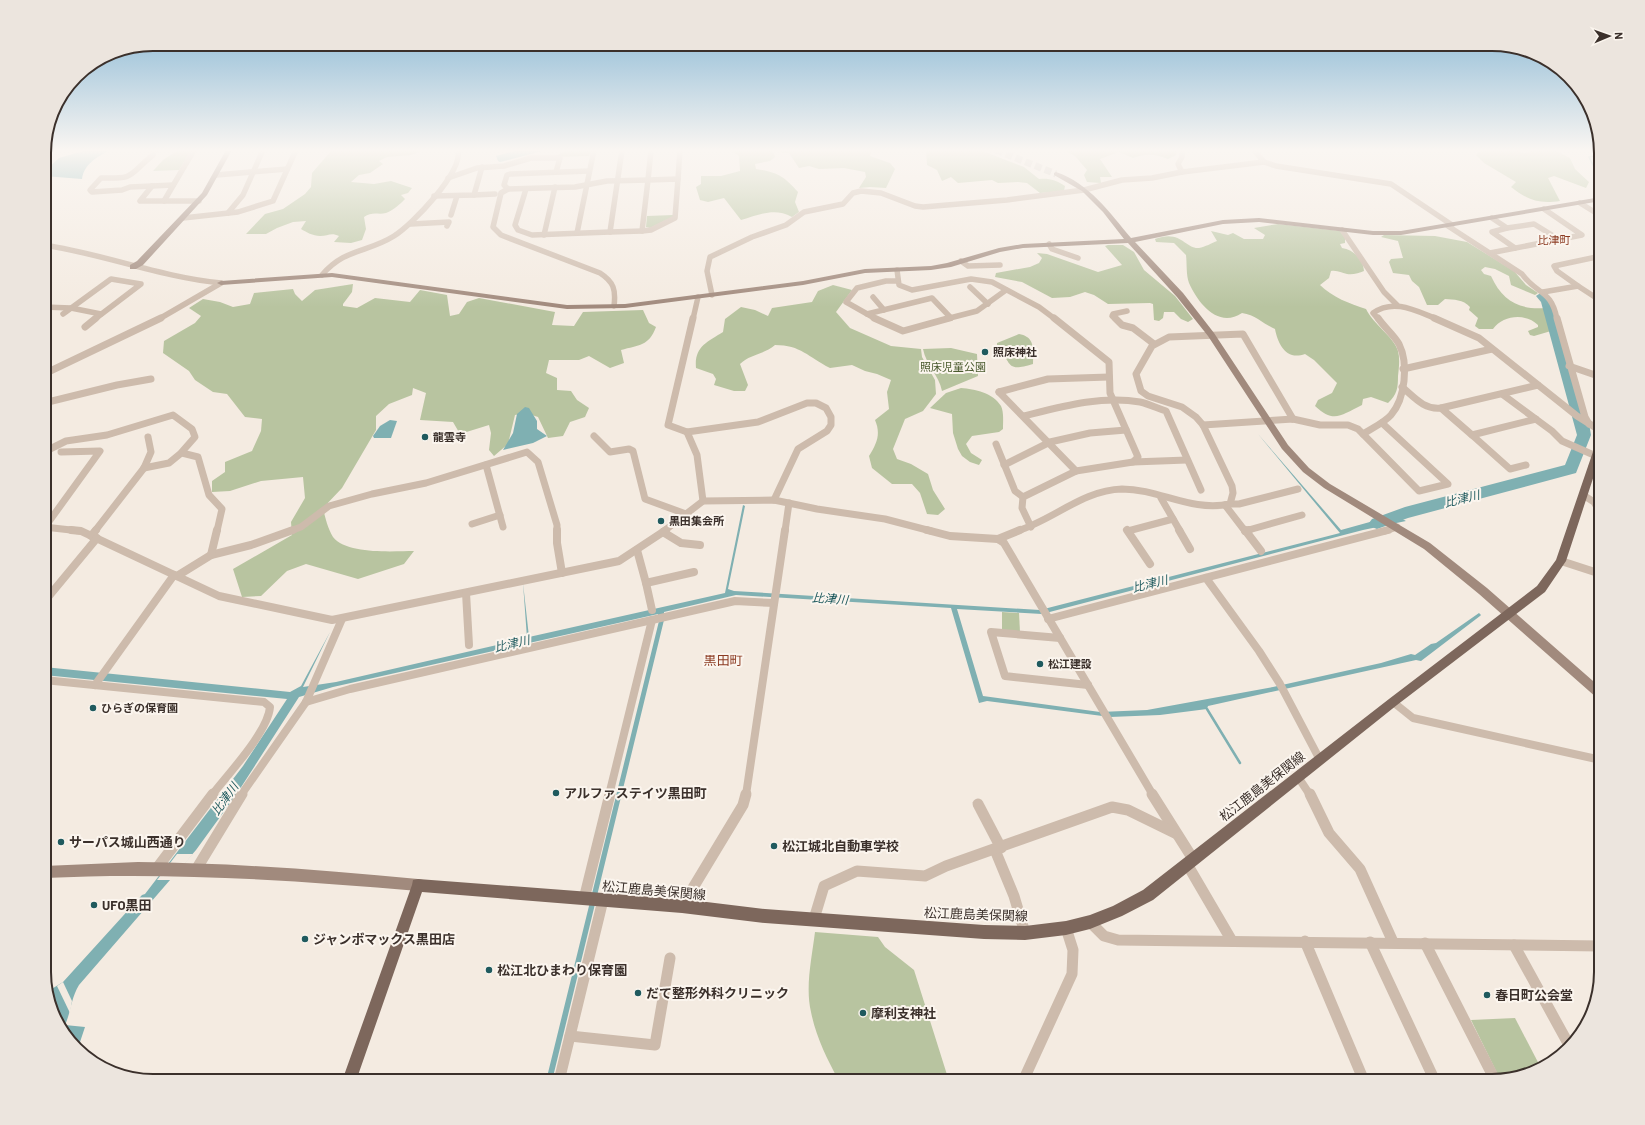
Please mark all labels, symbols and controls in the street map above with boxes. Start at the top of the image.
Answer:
north arrow [1589,16,1629,56]
text: N [1613,32,1626,40]
district label: 比津町 [1538,233,1571,246]
place label: 照床神社 [993,345,1037,358]
marker: 照床神社 [980,347,990,357]
park label: 照床児童公園 [920,360,986,373]
place label: 龍雲寺 [433,430,466,443]
marker: 龍雲寺 [420,432,430,442]
water label: 比津川 [1443,486,1483,509]
place label: 黒田集会所 [669,514,724,527]
marker: 黒田集会所 [656,516,666,526]
water label: 比津川 [1131,571,1171,594]
water label: 比津川 [812,590,851,606]
water label: 比津川 [493,632,533,654]
district label: 黒田町 [703,652,743,668]
place label: 松江建設 [1048,657,1092,670]
marker: 松江建設 [1035,659,1045,669]
place label: ひらぎの保育園 [101,701,178,714]
marker: ひらぎの保育園 [88,703,98,713]
street label: 松江鹿島美保関線 [1216,748,1308,824]
water label: 比津川 [208,778,242,817]
place label: アルファステイツ黒田町 [564,785,707,801]
marker: アルファステイツ黒田町 [551,788,561,798]
place label: サーパス城山西通り [69,834,186,850]
marker: サーパス城山西通り [56,837,66,847]
place label: 松江城北自動車学校 [782,838,899,854]
marker: 松江城北自動車学校 [769,841,779,851]
street label: 松江鹿島美保関線 [601,877,707,903]
place label: UFO黒田 [102,897,152,913]
marker: UFO黒田 [89,900,99,910]
street label: 松江鹿島美保関線 [924,904,1028,924]
place label: ジャンボマックス黒田店 [313,931,455,947]
marker: ジャンボマックス黒田店 [300,934,310,944]
place label: 松江北ひまわり保育園 [497,962,627,978]
marker: 松江北ひまわり保育園 [484,965,494,975]
place label: だて整形外科クリニック [646,985,789,1001]
place label: 春日町公会堂 [1495,987,1573,1003]
marker: だて整形外科クリニック [633,988,643,998]
marker: 春日町公会堂 [1482,990,1492,1000]
place label: 摩利支神社 [871,1005,936,1021]
marker: 摩利支神社 [858,1008,868,1018]

